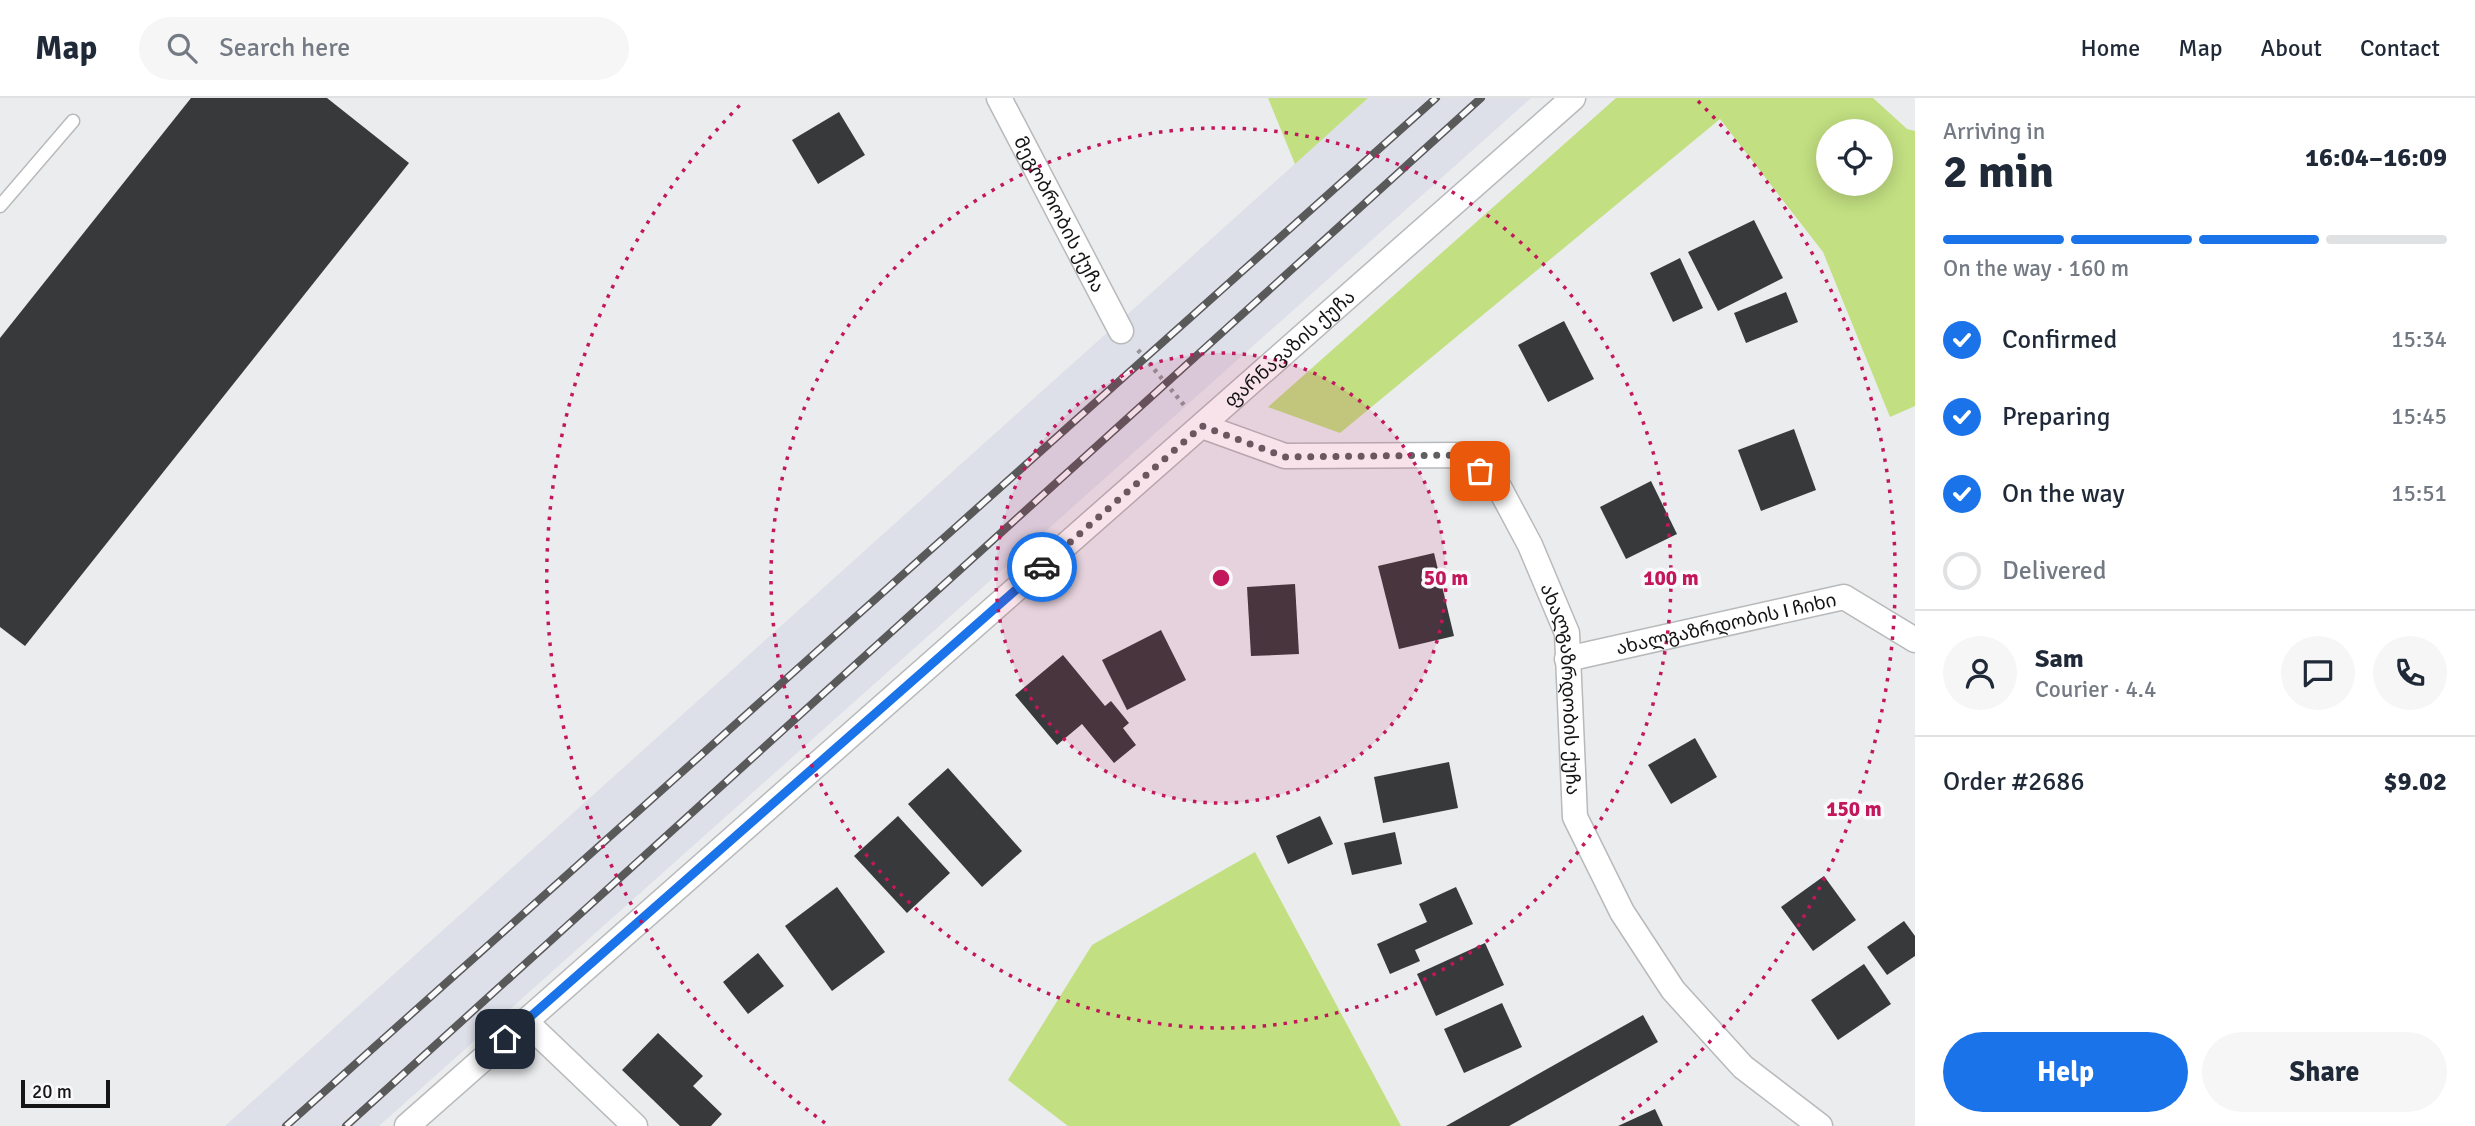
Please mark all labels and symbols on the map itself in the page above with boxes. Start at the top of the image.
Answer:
street label: მეგობრობის ქუჩა [1008,132,1110,297]
street label: ფარნავაზის ქუჩა [1219,285,1360,413]
pin [1450,441,1510,501]
courier [1007,532,1077,602]
text: 50 m [1424,565,1468,591]
text: 100 m [1643,565,1699,591]
centre of rings [1209,566,1233,590]
street label: ახალგაზრდობის ქუჩა [1534,580,1585,796]
street label: ახალგაზრდობის I ჩიხი [1614,588,1839,661]
text: 150 m [1826,796,1882,822]
pin [475,1009,535,1069]
scale bar [21,1077,110,1109]

